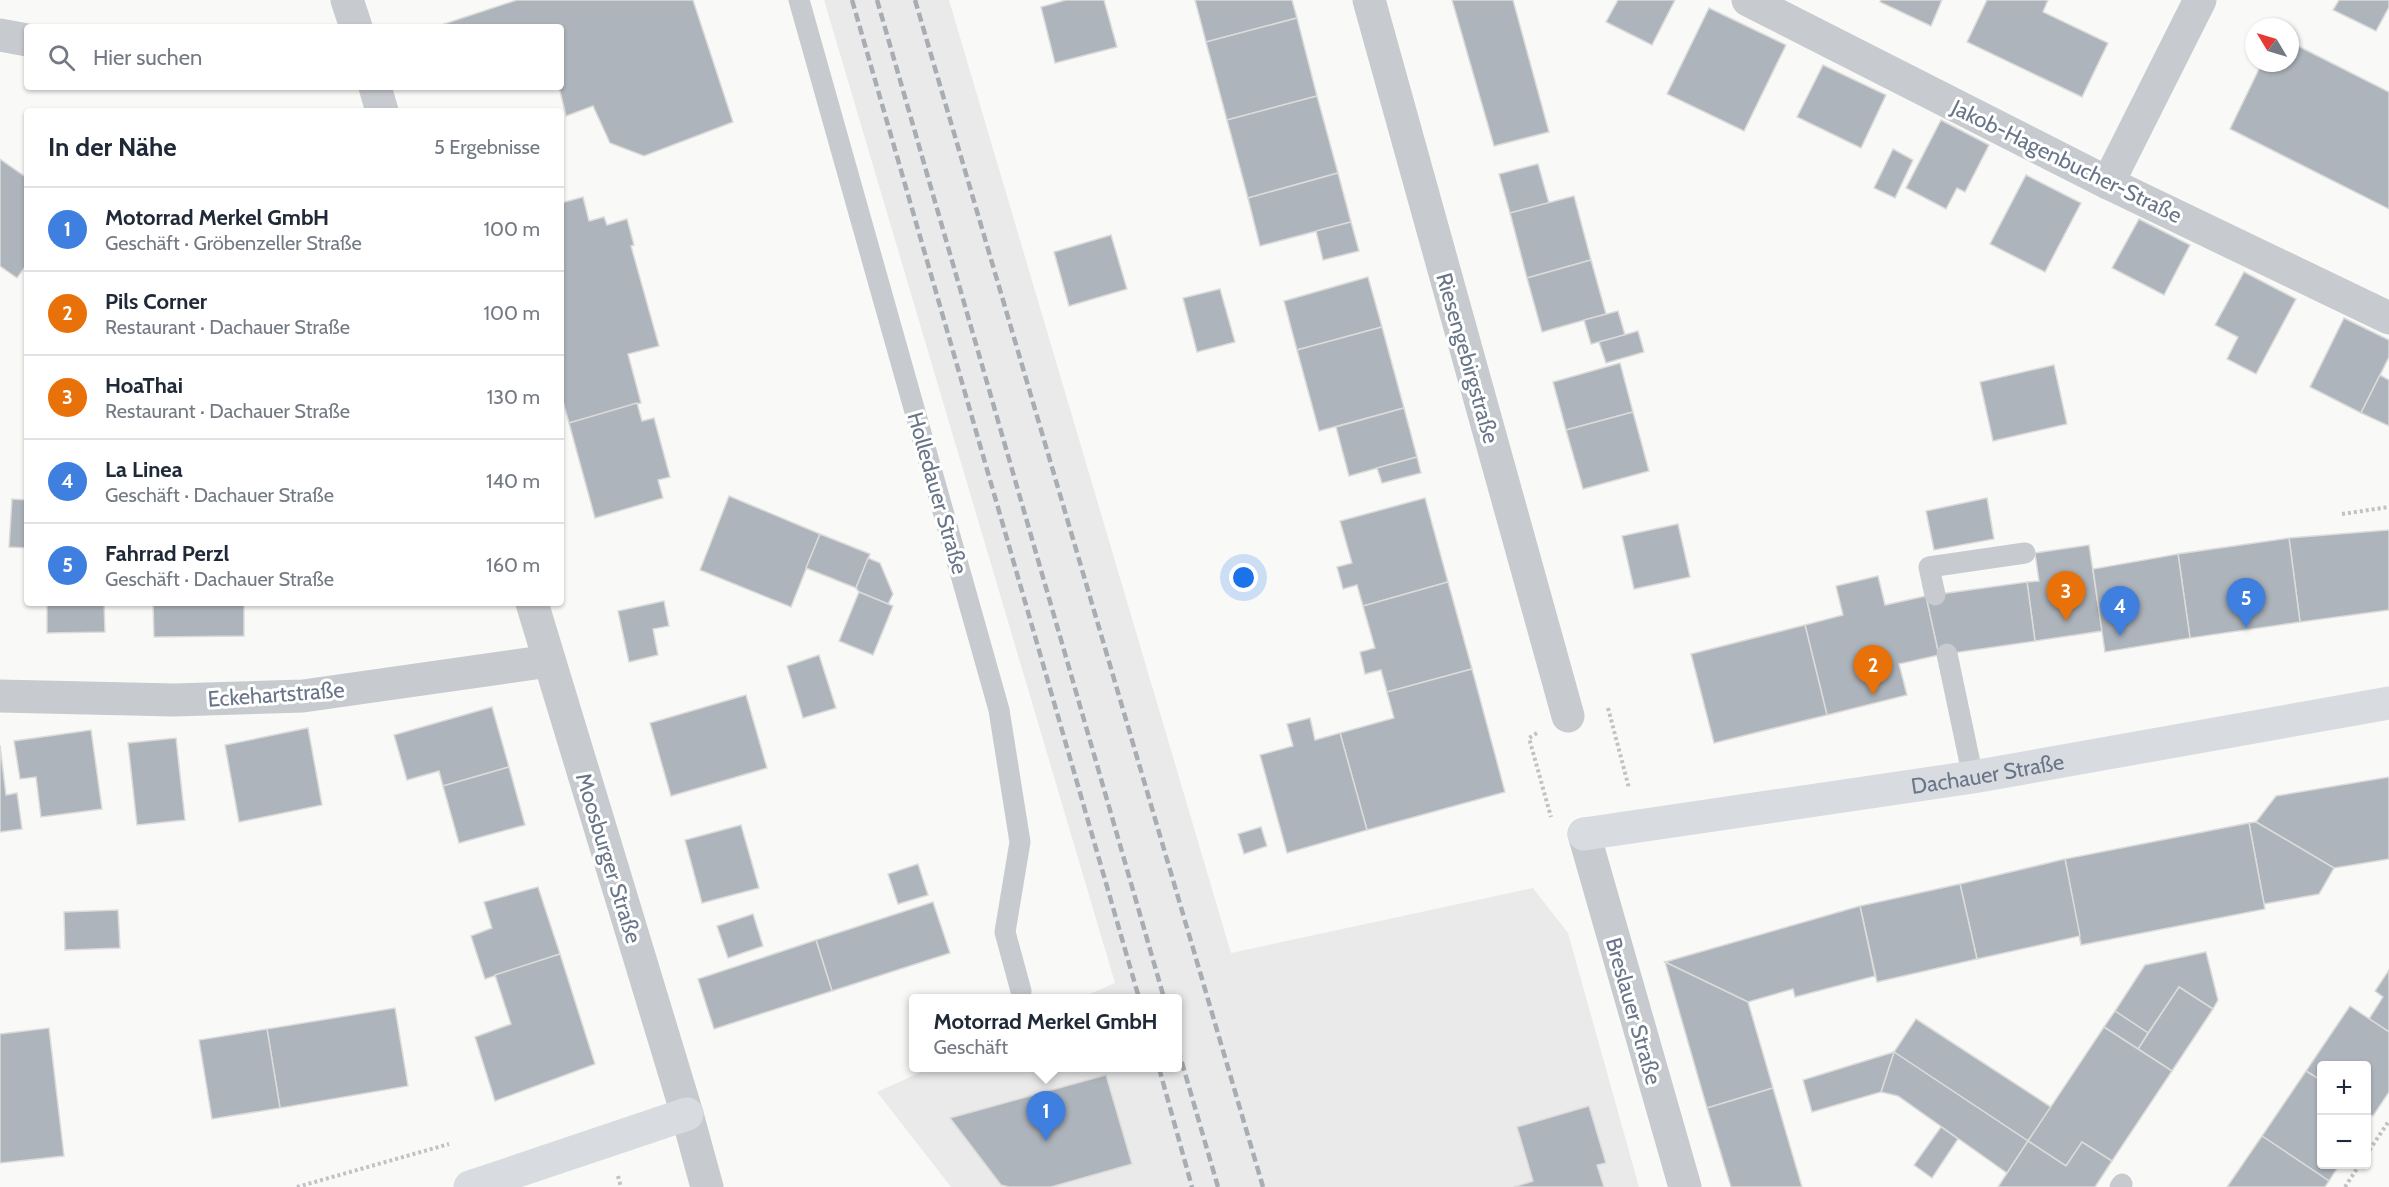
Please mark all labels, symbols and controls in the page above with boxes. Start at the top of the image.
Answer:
north arrow [2245,18,2299,72]
search box [24,24,564,90]
icon: search [45,41,78,74]
text: Hier suchen [93,44,202,71]
street label: Jakob-Hagenbucher-Straße [1946,93,2186,229]
text: In der Nähe [48,131,177,163]
text: 5 Ergebnisse [434,135,540,159]
text: Motorrad Merkel GmbH [105,204,329,231]
text: 1 [64,217,71,241]
text: 100 m [484,217,540,241]
text: Geschäft · Gröbenzeller Straße [105,231,362,255]
street label: Riesengebirgstraße [1430,270,1505,447]
text: Pils Corner [105,288,207,315]
text: 2 [62,301,73,325]
text: 100 m [484,301,540,325]
text: Restaurant · Dachauer Straße [105,315,350,339]
text: HoaThai [105,372,183,399]
text: 3 [62,385,73,409]
text: 130 m [487,385,540,409]
text: Restaurant · Dachauer Straße [105,399,350,423]
street label: Holledauer Straße [901,409,974,577]
text: La Linea [105,456,183,483]
text: 4 [61,469,74,493]
text: 140 m [486,469,540,493]
text: Geschäft · Dachauer Straße [105,483,334,507]
text: Fahrrad Perzl [105,540,229,567]
text: 5 [62,553,73,577]
text: 160 m [486,553,540,577]
your location [1229,563,1258,592]
text: Geschäft · Dachauer Straße [105,567,334,591]
pin: 3 [2046,572,2086,621]
pin: 5 [2226,578,2266,628]
pin: 4 [2100,586,2140,636]
pin: 2 [1854,646,1892,695]
street label: Eckehartstraße [207,676,345,713]
street label: Dachauer Straße [1909,748,2066,800]
street label: Moosburger Straße [570,770,647,947]
street label: Breslauer Straße [1600,935,1667,1088]
popup [909,994,1182,1072]
text: Motorrad Merkel GmbH [933,1008,1158,1035]
text: Geschäft [933,1035,1008,1059]
map controls [2317,1061,2371,1169]
button: + [2317,1061,2371,1115]
pin: 1 [1026,1092,1066,1141]
button: − [2317,1115,2371,1169]

